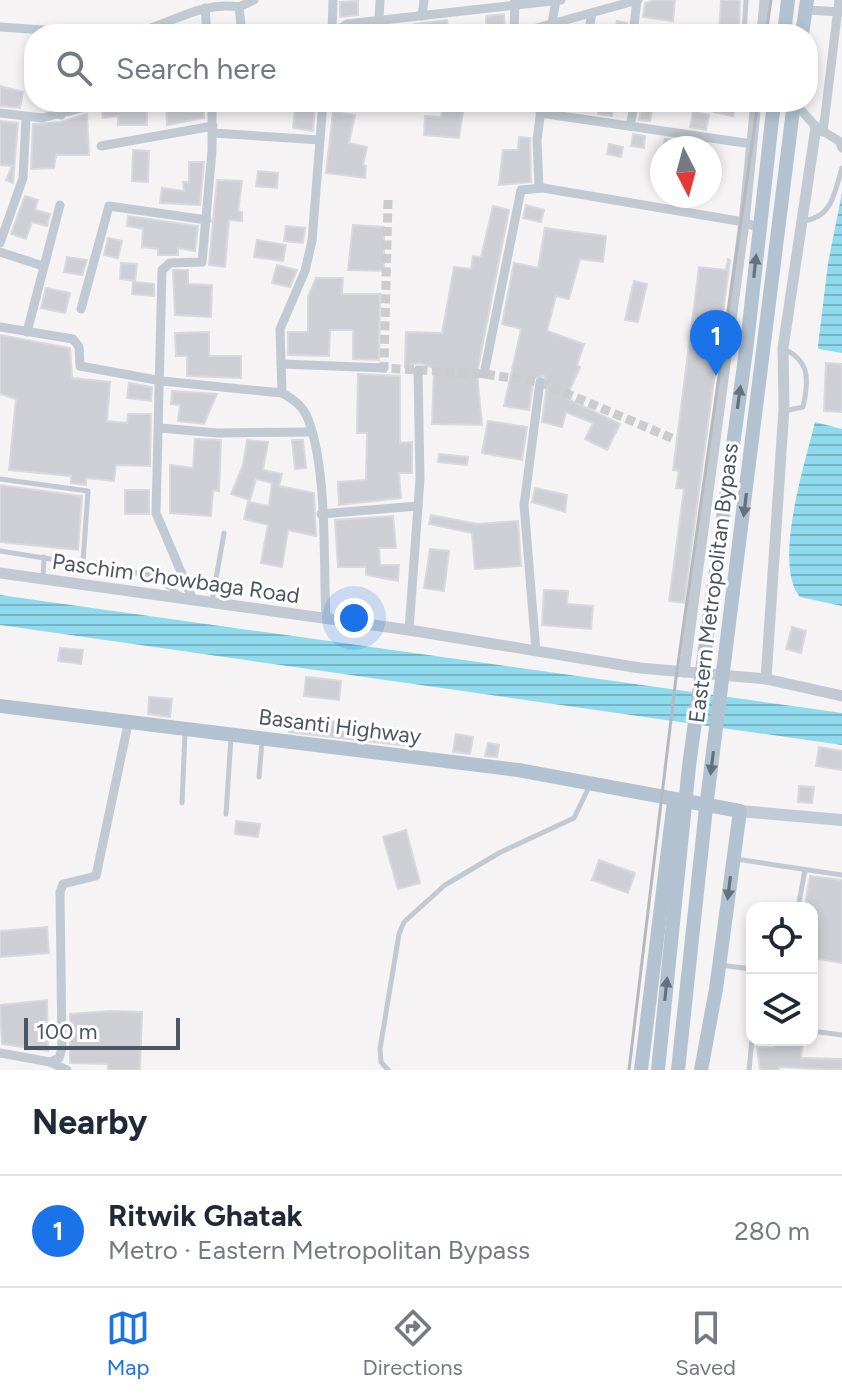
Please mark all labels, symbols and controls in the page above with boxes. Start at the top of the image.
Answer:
search box [24,24,818,112]
icon: search [52,46,96,90]
text: Search here [116,50,276,87]
north arrow [650,136,722,208]
one-way arrow [749,253,762,278]
pin: 1 [690,310,742,376]
one-way arrow [733,385,746,410]
street label: Eastern Metropolitan Bypass [683,442,744,725]
one-way arrow [738,493,751,518]
street label: Paschim Chowbaga Road [50,548,301,609]
your location [334,598,374,638]
street label: Basanti Highway [257,703,423,750]
one-way arrow [705,751,718,776]
one-way arrow [722,876,735,901]
map controls [746,902,818,1046]
button: locate [746,902,818,974]
button: layers [746,974,818,1046]
one-way arrow [660,976,673,1001]
scale bar [24,1014,180,1050]
text: 100 m [36,1018,97,1045]
text: Nearby [32,1102,147,1143]
text: Ritwik Ghatak [108,1197,303,1234]
text: 1 [53,1215,63,1247]
text: 280 m [734,1215,810,1247]
text: Metro · Eastern Metropolitan Bypass [108,1234,530,1266]
tab: Map [106,1306,150,1381]
tab: Directions [363,1306,463,1381]
tab: Saved [675,1306,736,1381]

